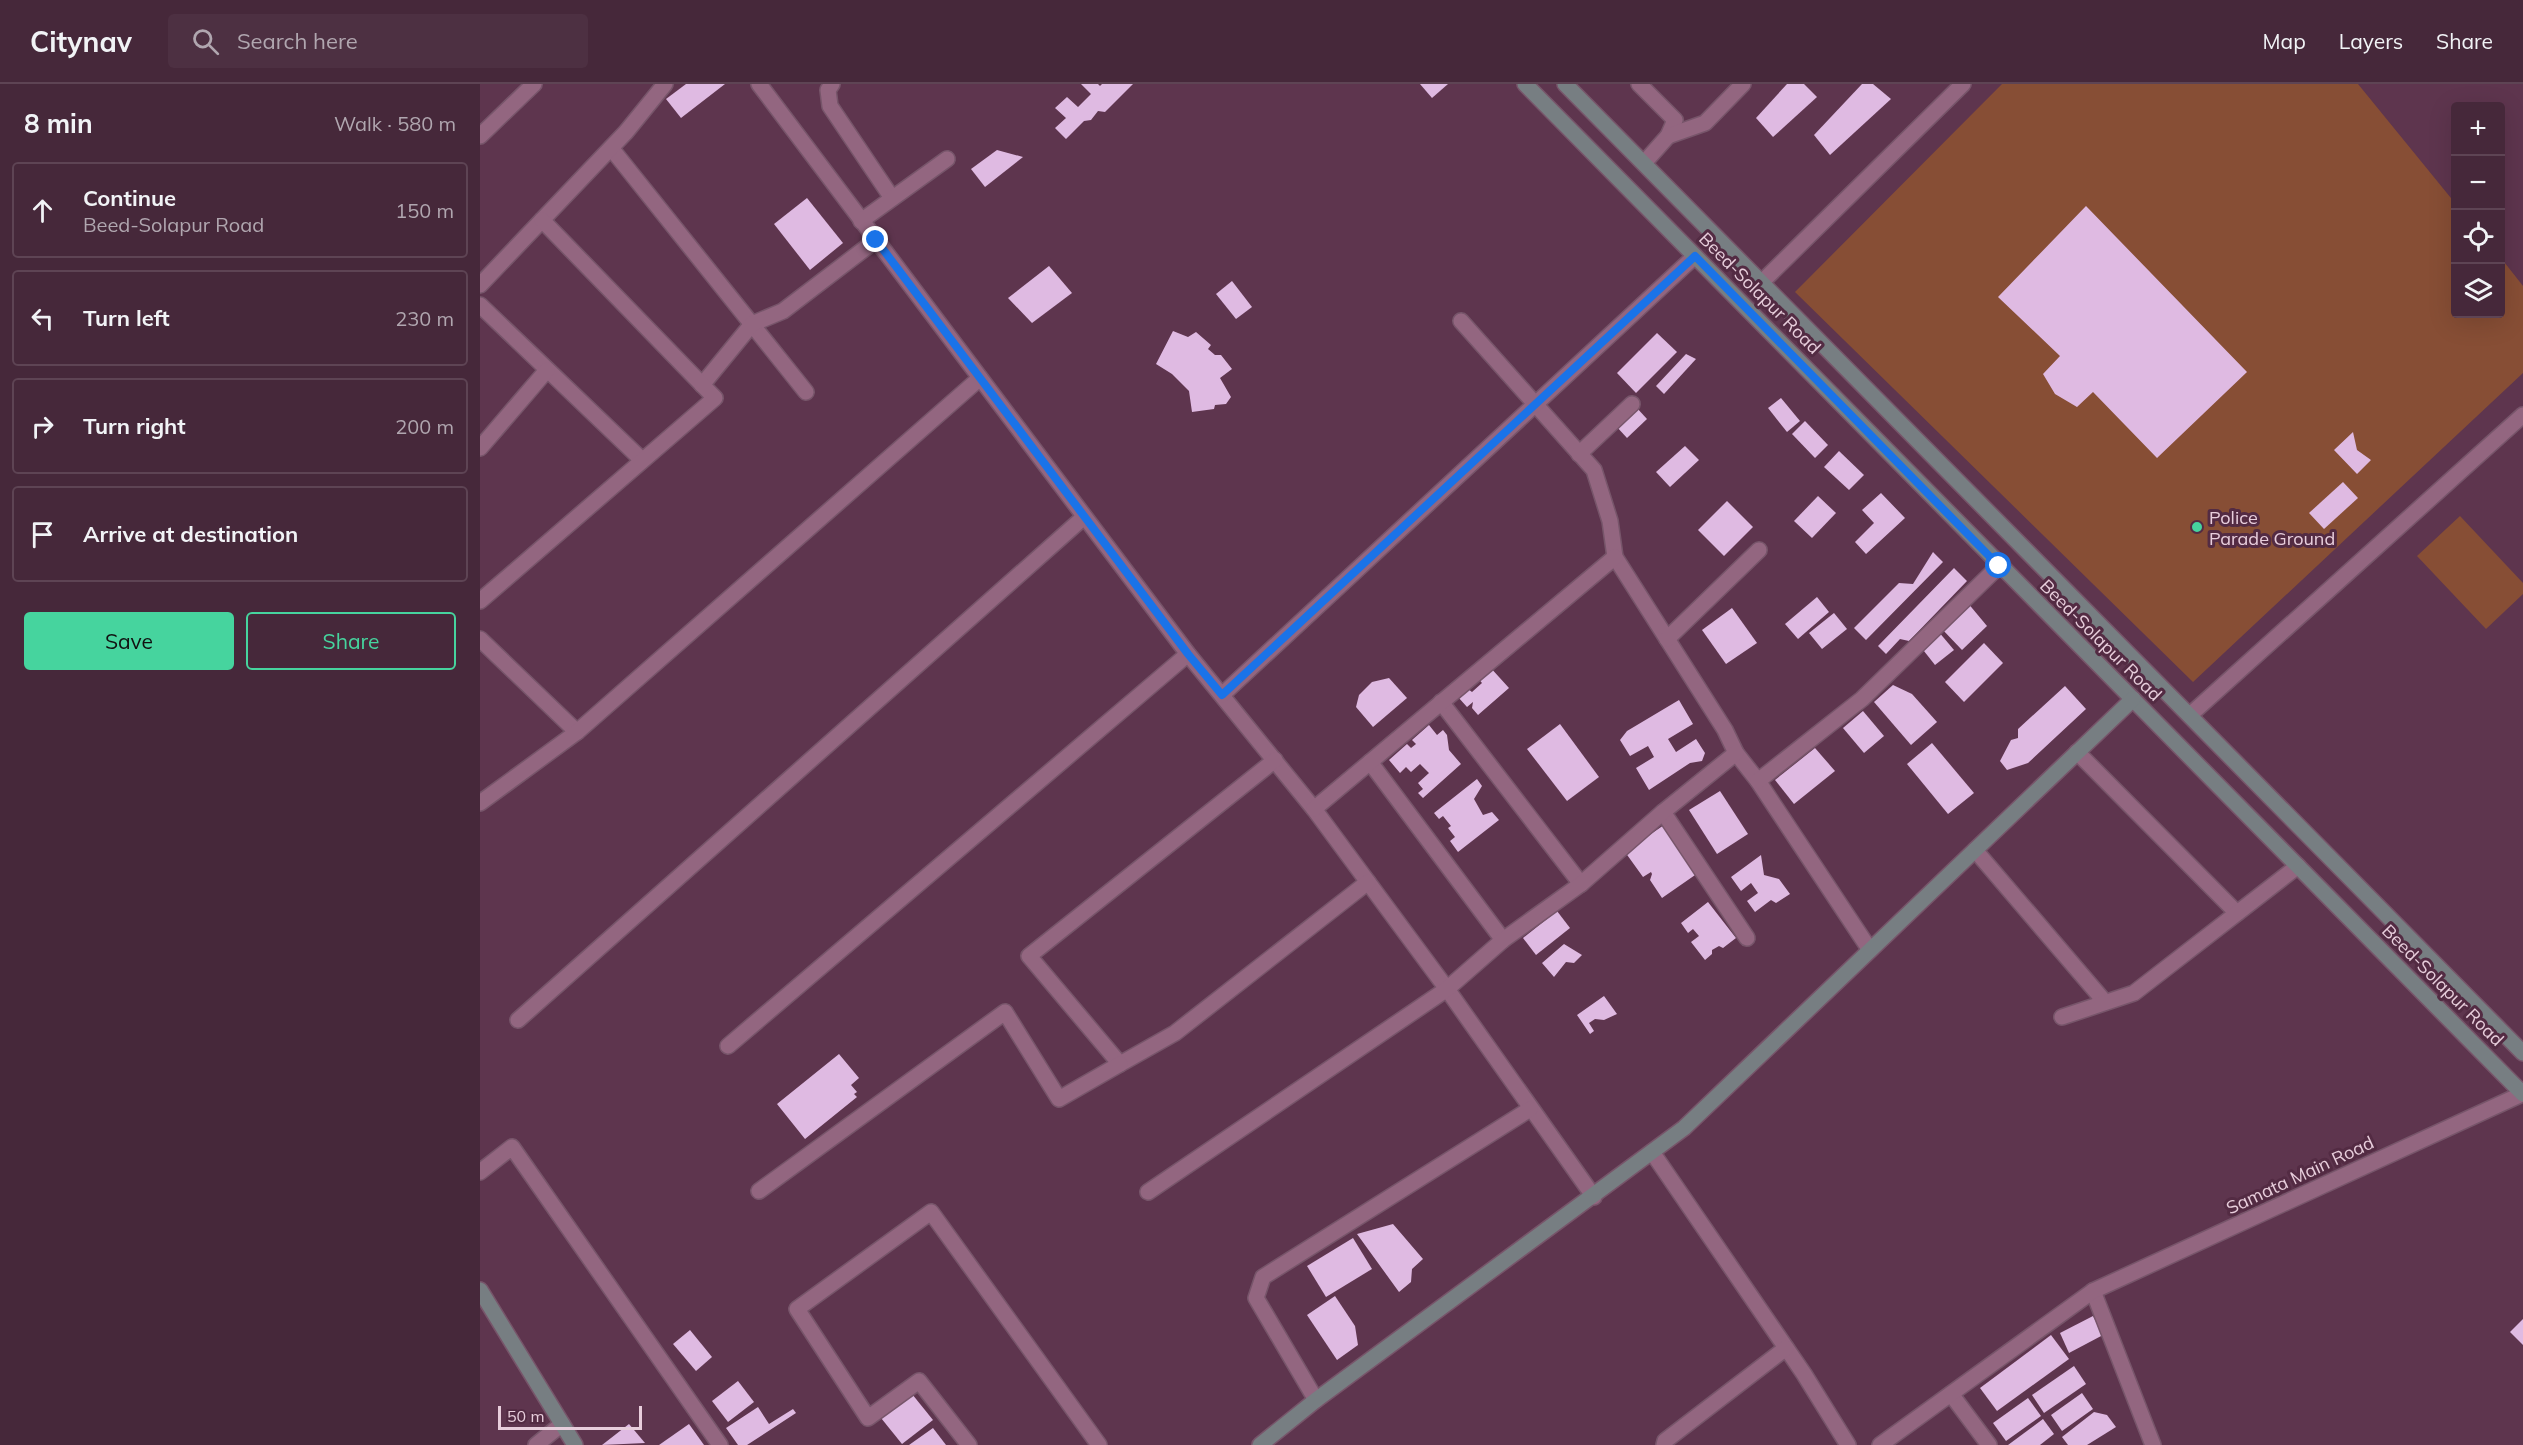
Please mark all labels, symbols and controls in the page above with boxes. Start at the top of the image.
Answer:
search box [168,14,588,68]
text: Citynav [30,24,132,59]
icon: search [189,25,222,58]
text: Search here [237,27,358,55]
text: Map [2263,28,2306,54]
text: Layers [2339,28,2403,54]
text: Share [2436,28,2493,54]
map controls [2451,102,2505,318]
button: + [2451,102,2505,156]
text: 8 min [24,107,93,140]
text: Walk · 580 m [334,111,456,136]
button: − [2451,156,2505,210]
text: Continue [83,184,176,212]
icon: ahead [26,194,59,227]
text: 150 m [395,198,454,223]
button: locate [2451,210,2505,264]
text: Beed-Solapur Road [83,212,264,237]
route end [862,226,888,252]
street label: Beed-Solapur Road [1694,227,1826,359]
button: layers [2451,264,2505,318]
icon: left [26,302,59,335]
text: Turn left [83,304,170,332]
text: 230 m [395,306,454,331]
icon: right [26,410,59,443]
text: Turn right [83,412,186,440]
text: 200 m [395,414,454,439]
place label: Police Parade Ground [2209,506,2335,550]
icon: arrive [26,518,59,551]
text: Arrive at destination [83,520,298,548]
marker: Police Parade Ground [2190,520,2204,534]
route start [1985,552,2011,578]
street label: Beed-Solapur Road [2035,574,2167,706]
button: Save [24,612,234,670]
button: Share [246,612,456,670]
street label: Beed-Solapur Road [2377,919,2509,1051]
street label: Samata Main Road [2222,1131,2378,1219]
scale bar [498,1403,642,1430]
text: 50 m [507,1406,544,1426]

